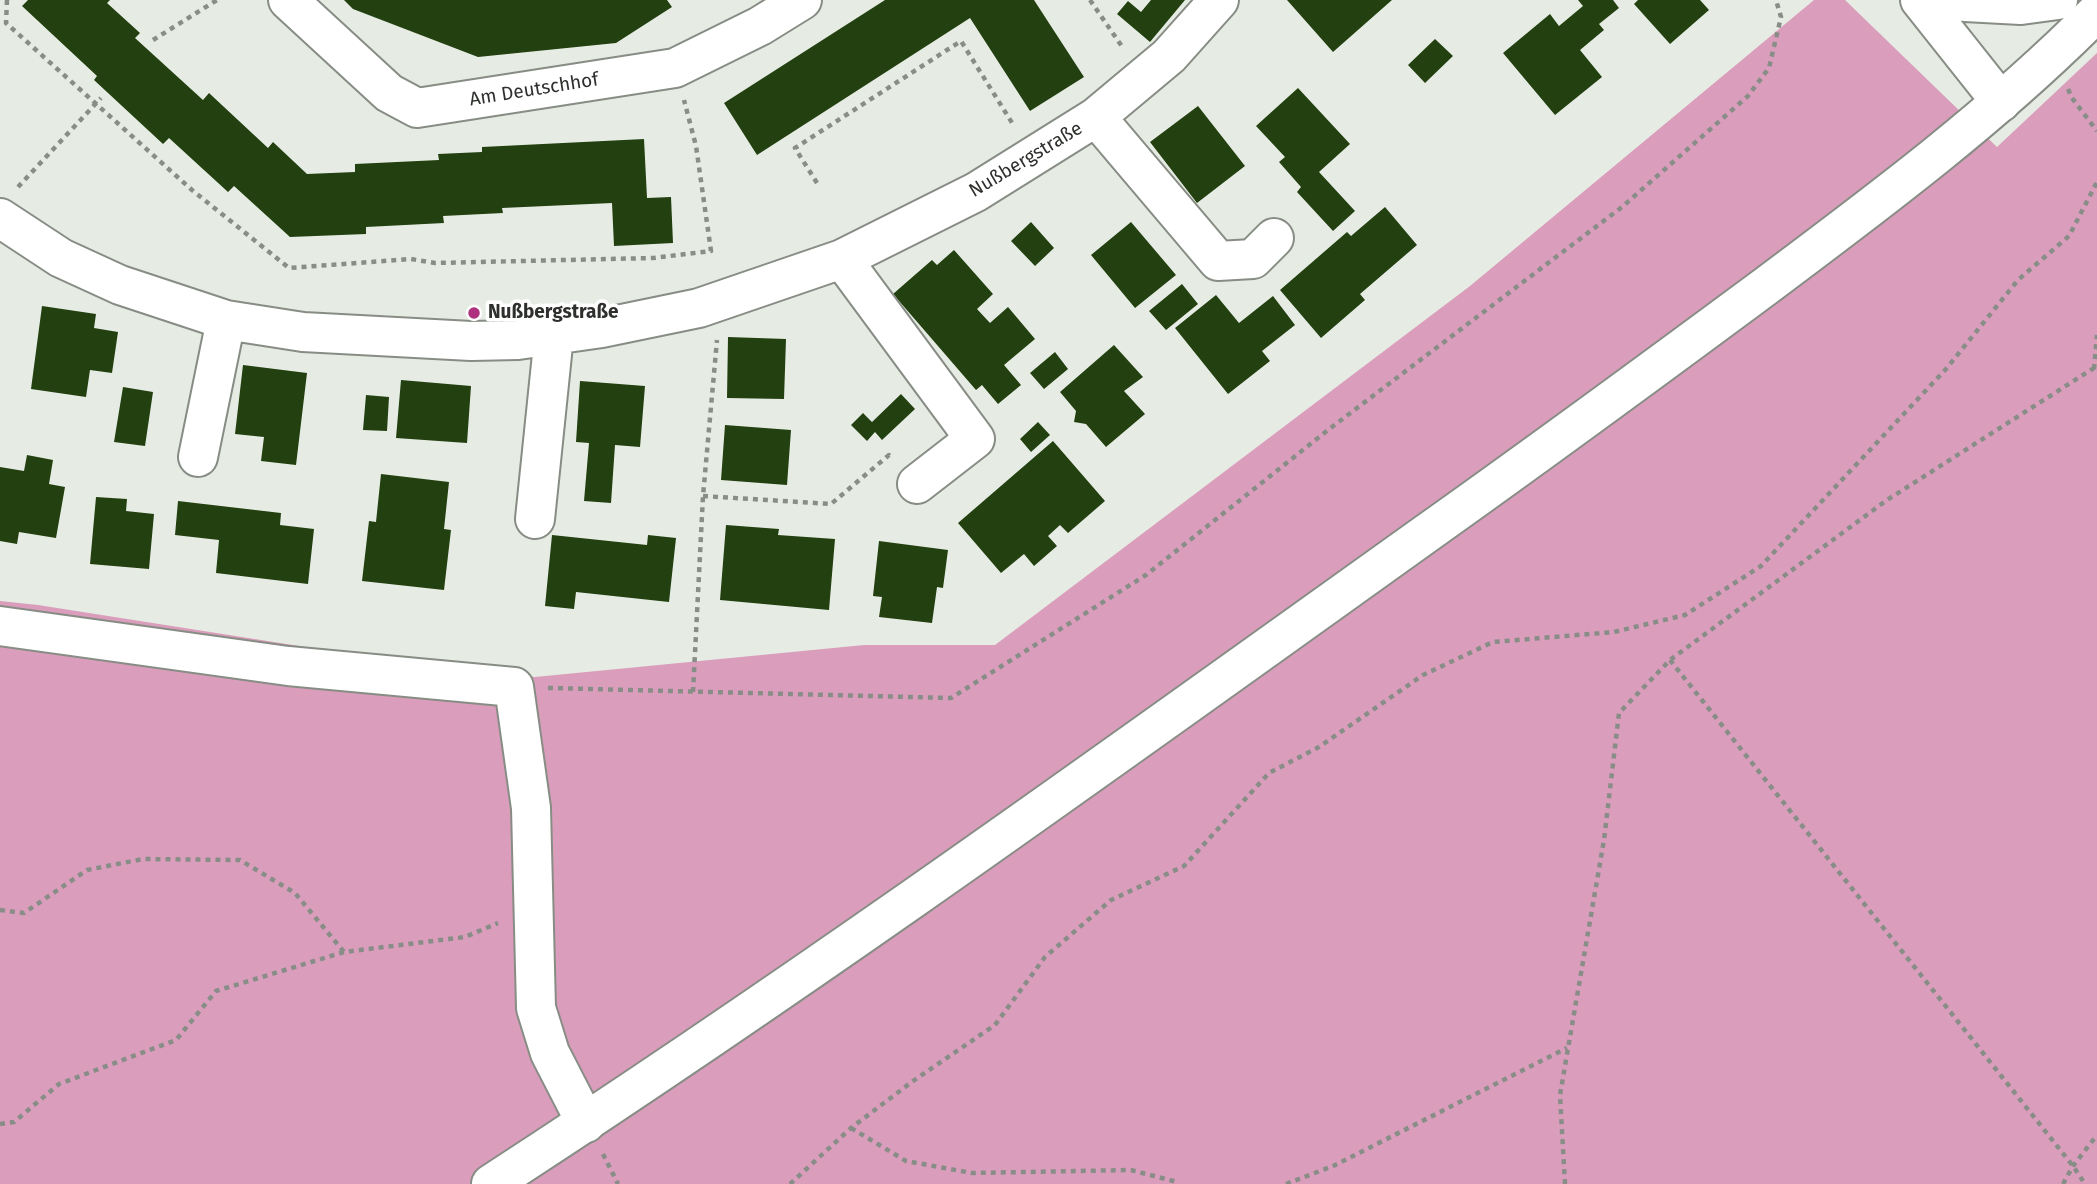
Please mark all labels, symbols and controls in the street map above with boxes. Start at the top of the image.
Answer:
street label: Am Deutschhof [468,69,600,111]
street label: Nußbergstraße [965,117,1087,203]
place label: Nußbergstraße [488,302,618,324]
marker: Nußbergstraße [466,305,482,321]

